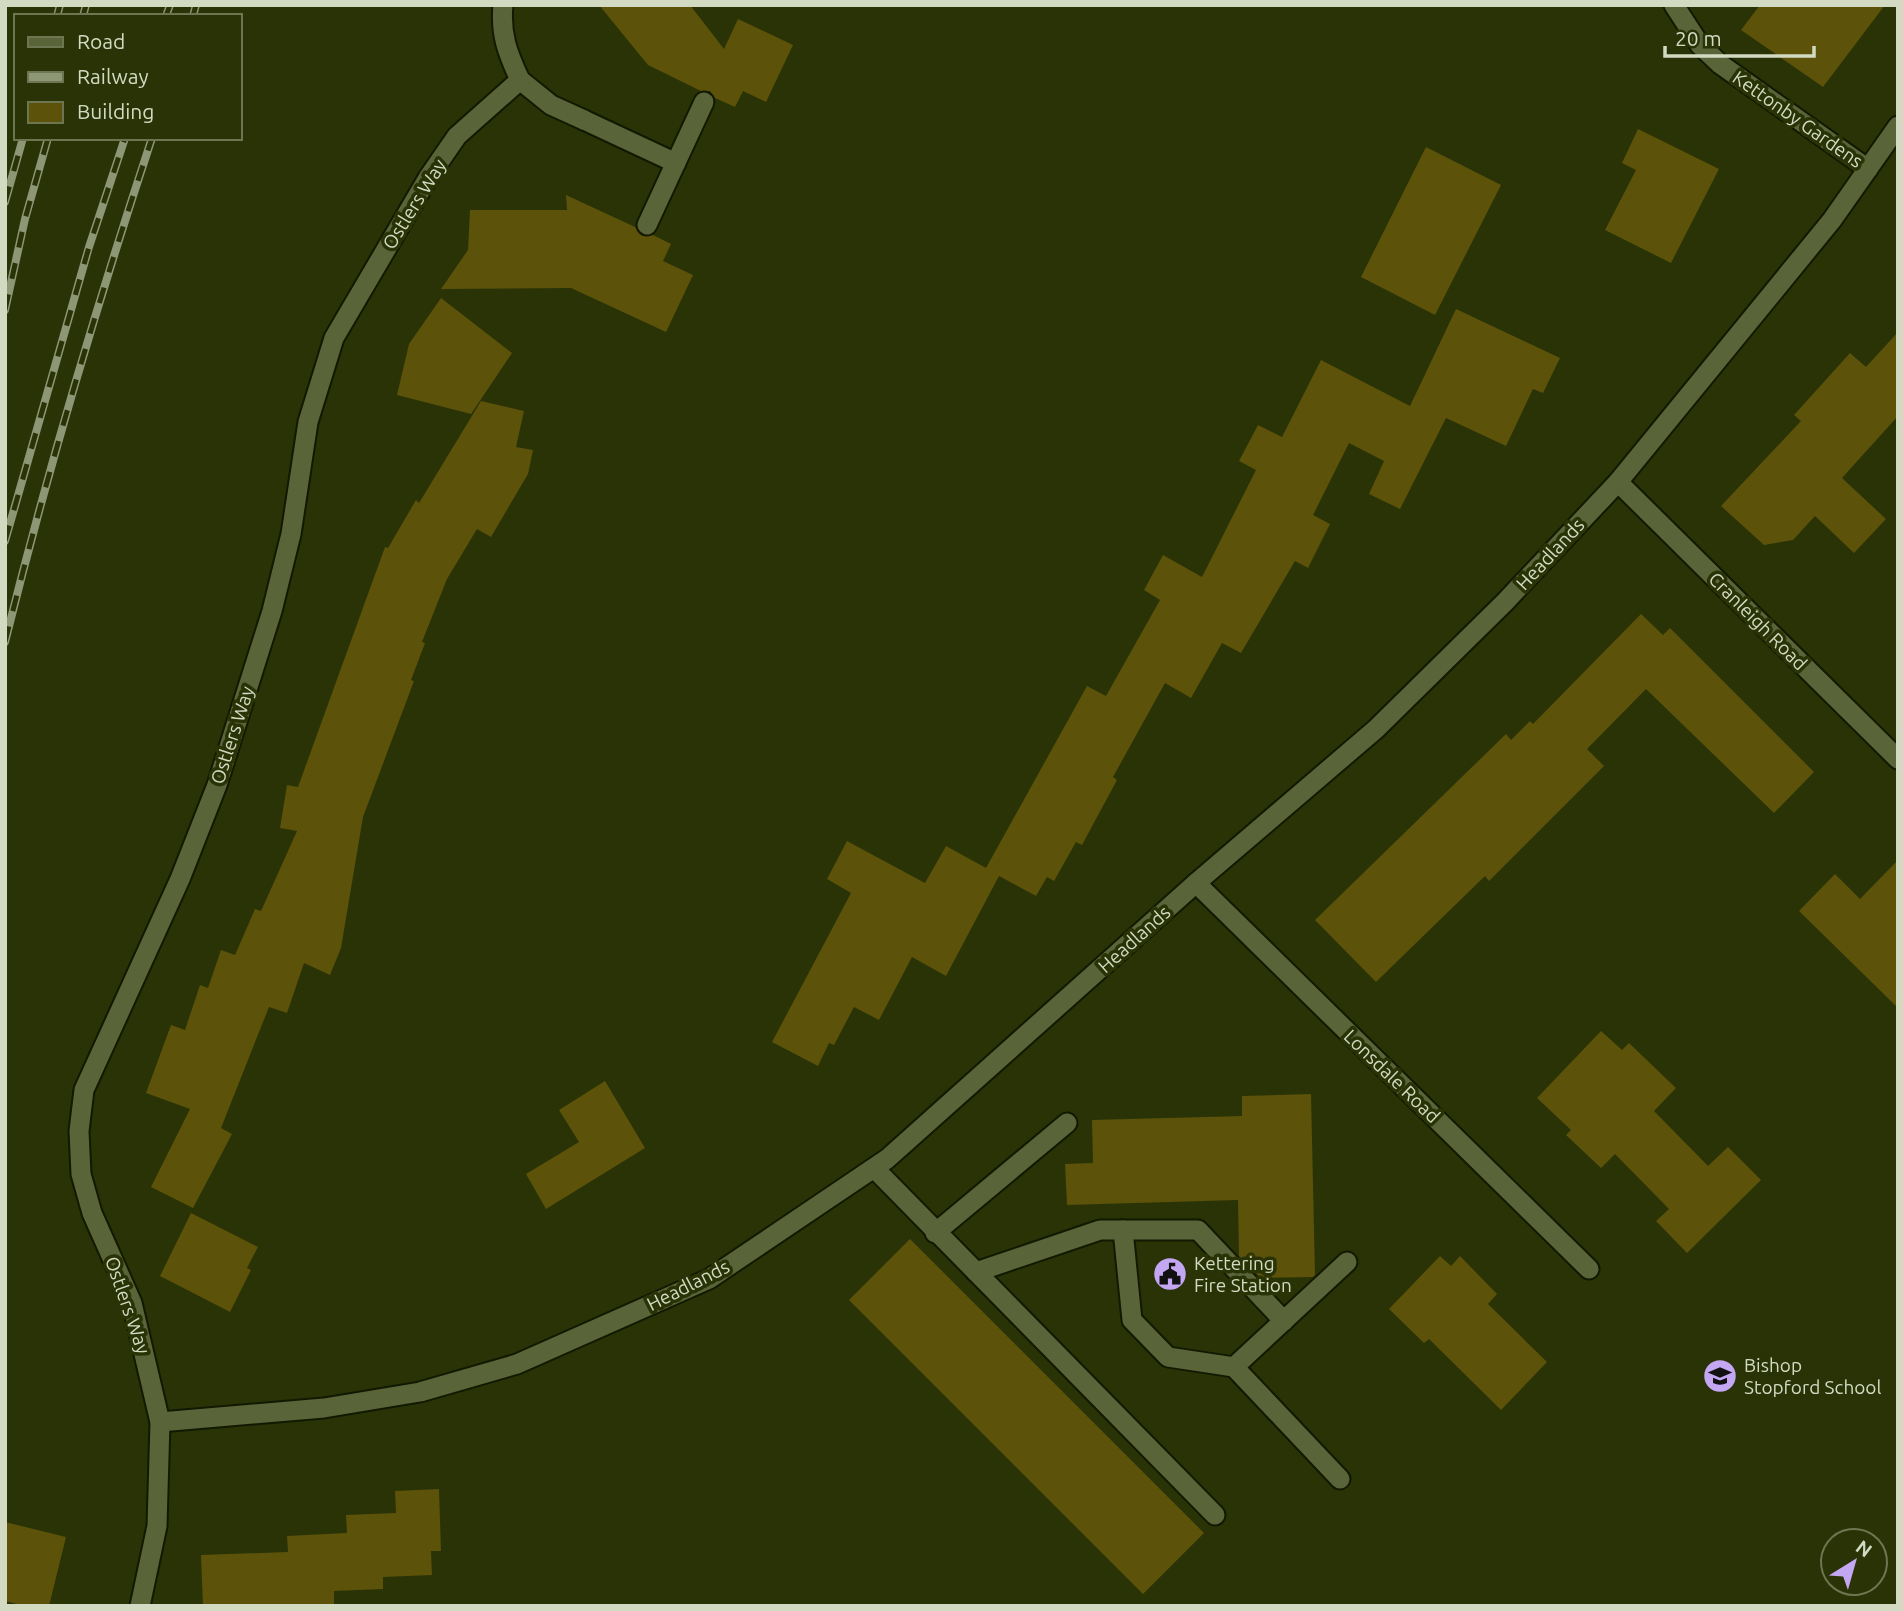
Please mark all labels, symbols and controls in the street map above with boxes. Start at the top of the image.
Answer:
legend [14,14,242,140]
scale bar [1665,14,1814,58]
text: 20 m [1675,26,1722,50]
text: Road [77,29,125,53]
text: Railway [77,64,149,88]
street label: Kettonby Gardens [1729,66,1867,172]
text: Building [77,99,154,123]
street label: Ostlers Way [378,155,450,253]
street label: Headlands [1511,514,1589,594]
street label: Cranleigh Road [1704,567,1812,675]
street label: Ostlers Way [206,683,258,787]
street label: Headlands [1093,901,1175,977]
street label: Lonsdale Road [1340,1025,1444,1127]
place label: Kettering Fire Station [1194,1252,1292,1296]
street label: Ostlers Way [101,1253,155,1357]
street label: Headlands [643,1255,733,1315]
public building icon: Kettering Fire Station [1151,1255,1189,1293]
place label: Bishop Stopford School [1744,1354,1881,1398]
school or university icon: Bishop Stopford School [1701,1357,1739,1395]
north arrow [1819,1527,1889,1597]
text: N [1852,1535,1877,1561]

